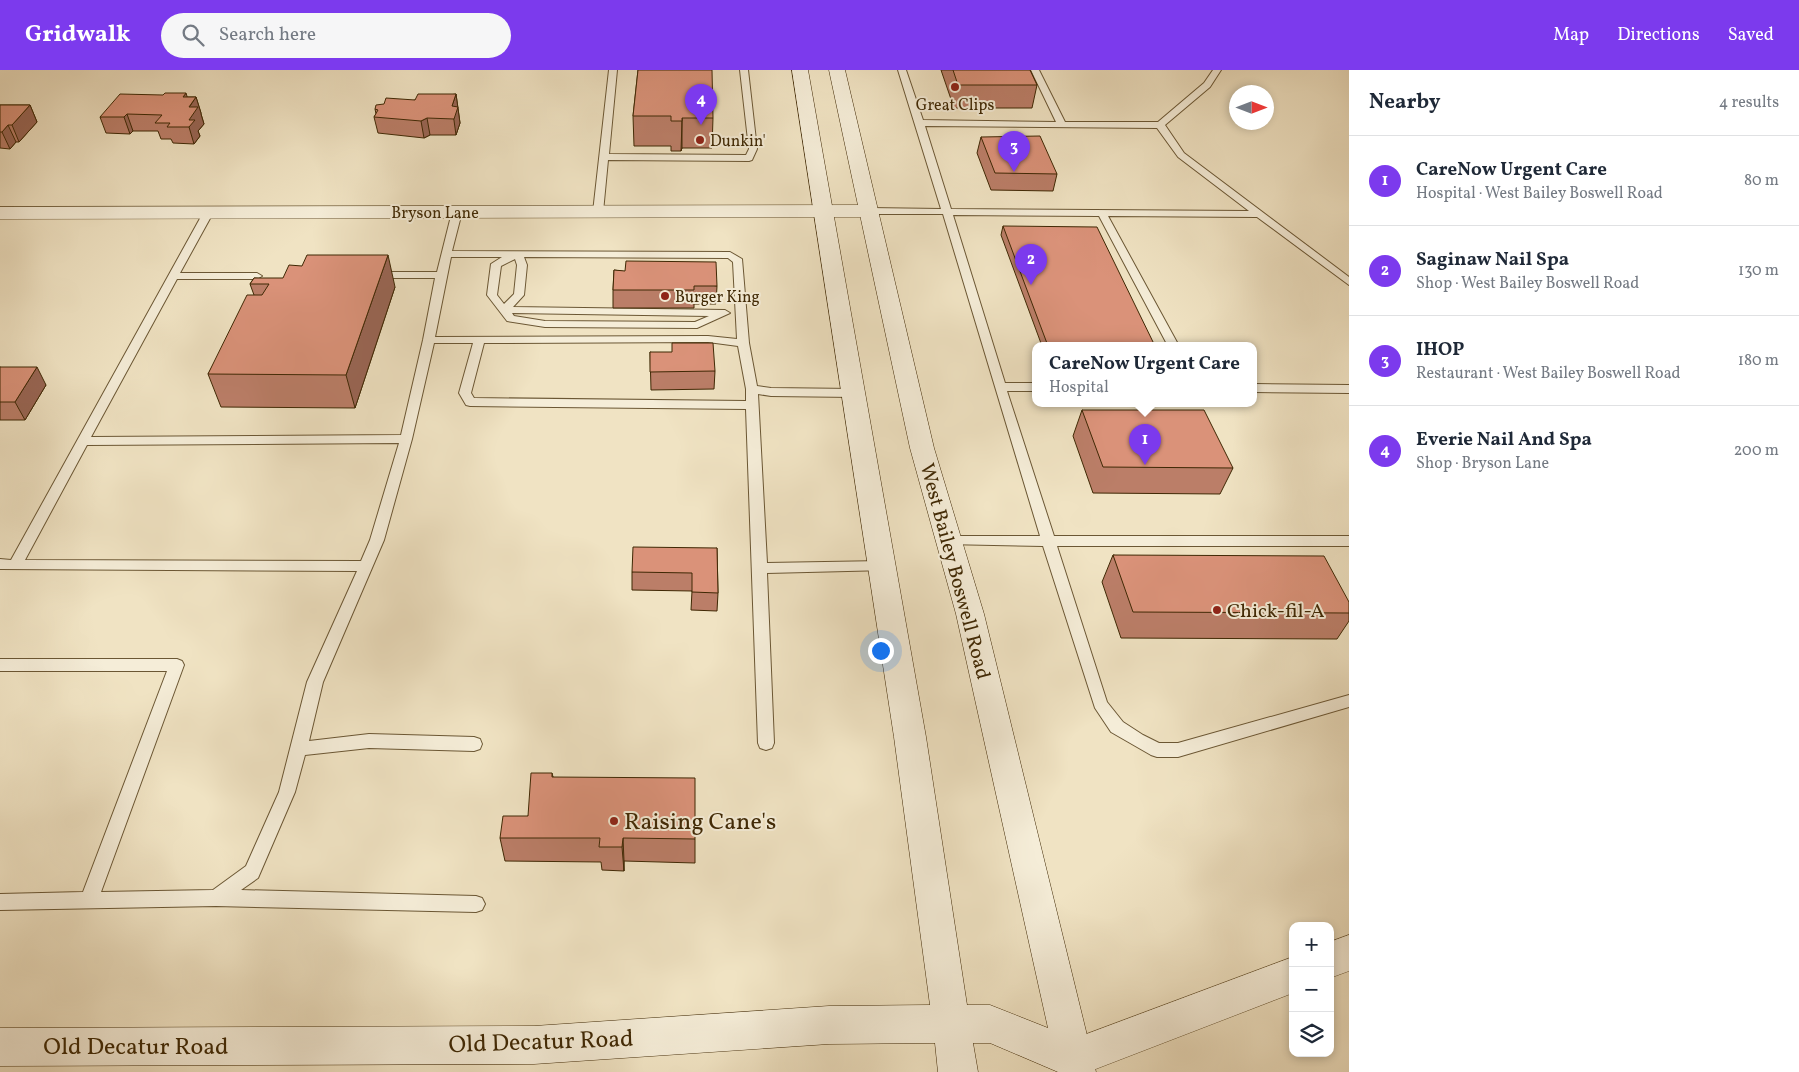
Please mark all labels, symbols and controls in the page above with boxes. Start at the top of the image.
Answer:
search box [161,13,511,58]
text: Gridwalk [25,18,131,52]
icon: search [179,21,207,49]
text: Search here [219,22,316,48]
text: Map [1553,23,1589,48]
text: Directions [1617,23,1700,48]
text: Saved [1728,23,1774,48]
marker: Great Clips [949,81,961,93]
pin: 4 [685,84,717,125]
north arrow [1229,85,1274,130]
text: Nearby [1369,88,1440,117]
text: 4 results [1719,92,1779,114]
place label: Great Clips [916,95,994,117]
place label: Dunkin' [710,131,766,153]
pin: 3 [998,131,1030,172]
marker: Dunkin' [694,134,706,146]
text: CareNow Urgent Care [1416,157,1607,183]
text: 1 [1382,170,1388,192]
text: 80 m [1744,170,1779,192]
text: Hospital · West Bailey Boswell Road [1416,183,1663,205]
street label: Bryson Lane [391,203,479,225]
pin: 2 [1015,244,1047,285]
text: Saginaw Nail Spa [1416,247,1569,273]
text: 2 [1381,260,1389,282]
text: 130 m [1738,260,1779,282]
text: Shop · West Bailey Boswell Road [1416,273,1639,295]
place label: Burger King [675,287,760,309]
marker: Burger King [659,290,671,302]
text: IHOP [1416,337,1464,363]
popup [1032,342,1257,407]
text: 3 [1381,350,1389,372]
text: 180 m [1738,350,1779,372]
text: CareNow Urgent Care [1049,351,1240,377]
text: Restaurant · West Bailey Boswell Road [1416,363,1681,385]
text: Hospital [1049,377,1109,399]
pin: 1 [1129,424,1161,465]
text: Everie Nail And Spa [1416,427,1592,453]
text: 4 [1380,440,1390,462]
text: 200 m [1734,440,1779,462]
text: Shop · Bryson Lane [1416,453,1549,475]
street label: West Bailey Boswell Road [912,460,996,683]
place label: Chick-fil-A [1227,598,1325,626]
marker: Chick-fil-A [1211,604,1223,616]
your location [868,638,894,664]
place label: Raising Cane's [624,806,776,840]
marker: Raising Cane's [608,815,620,827]
map controls [1289,922,1334,1057]
button: + [1289,922,1334,967]
button: − [1289,967,1334,1012]
button: layers [1289,1012,1334,1057]
street label: Old Decatur Road [448,1023,634,1063]
street label: Old Decatur Road [43,1031,229,1065]

